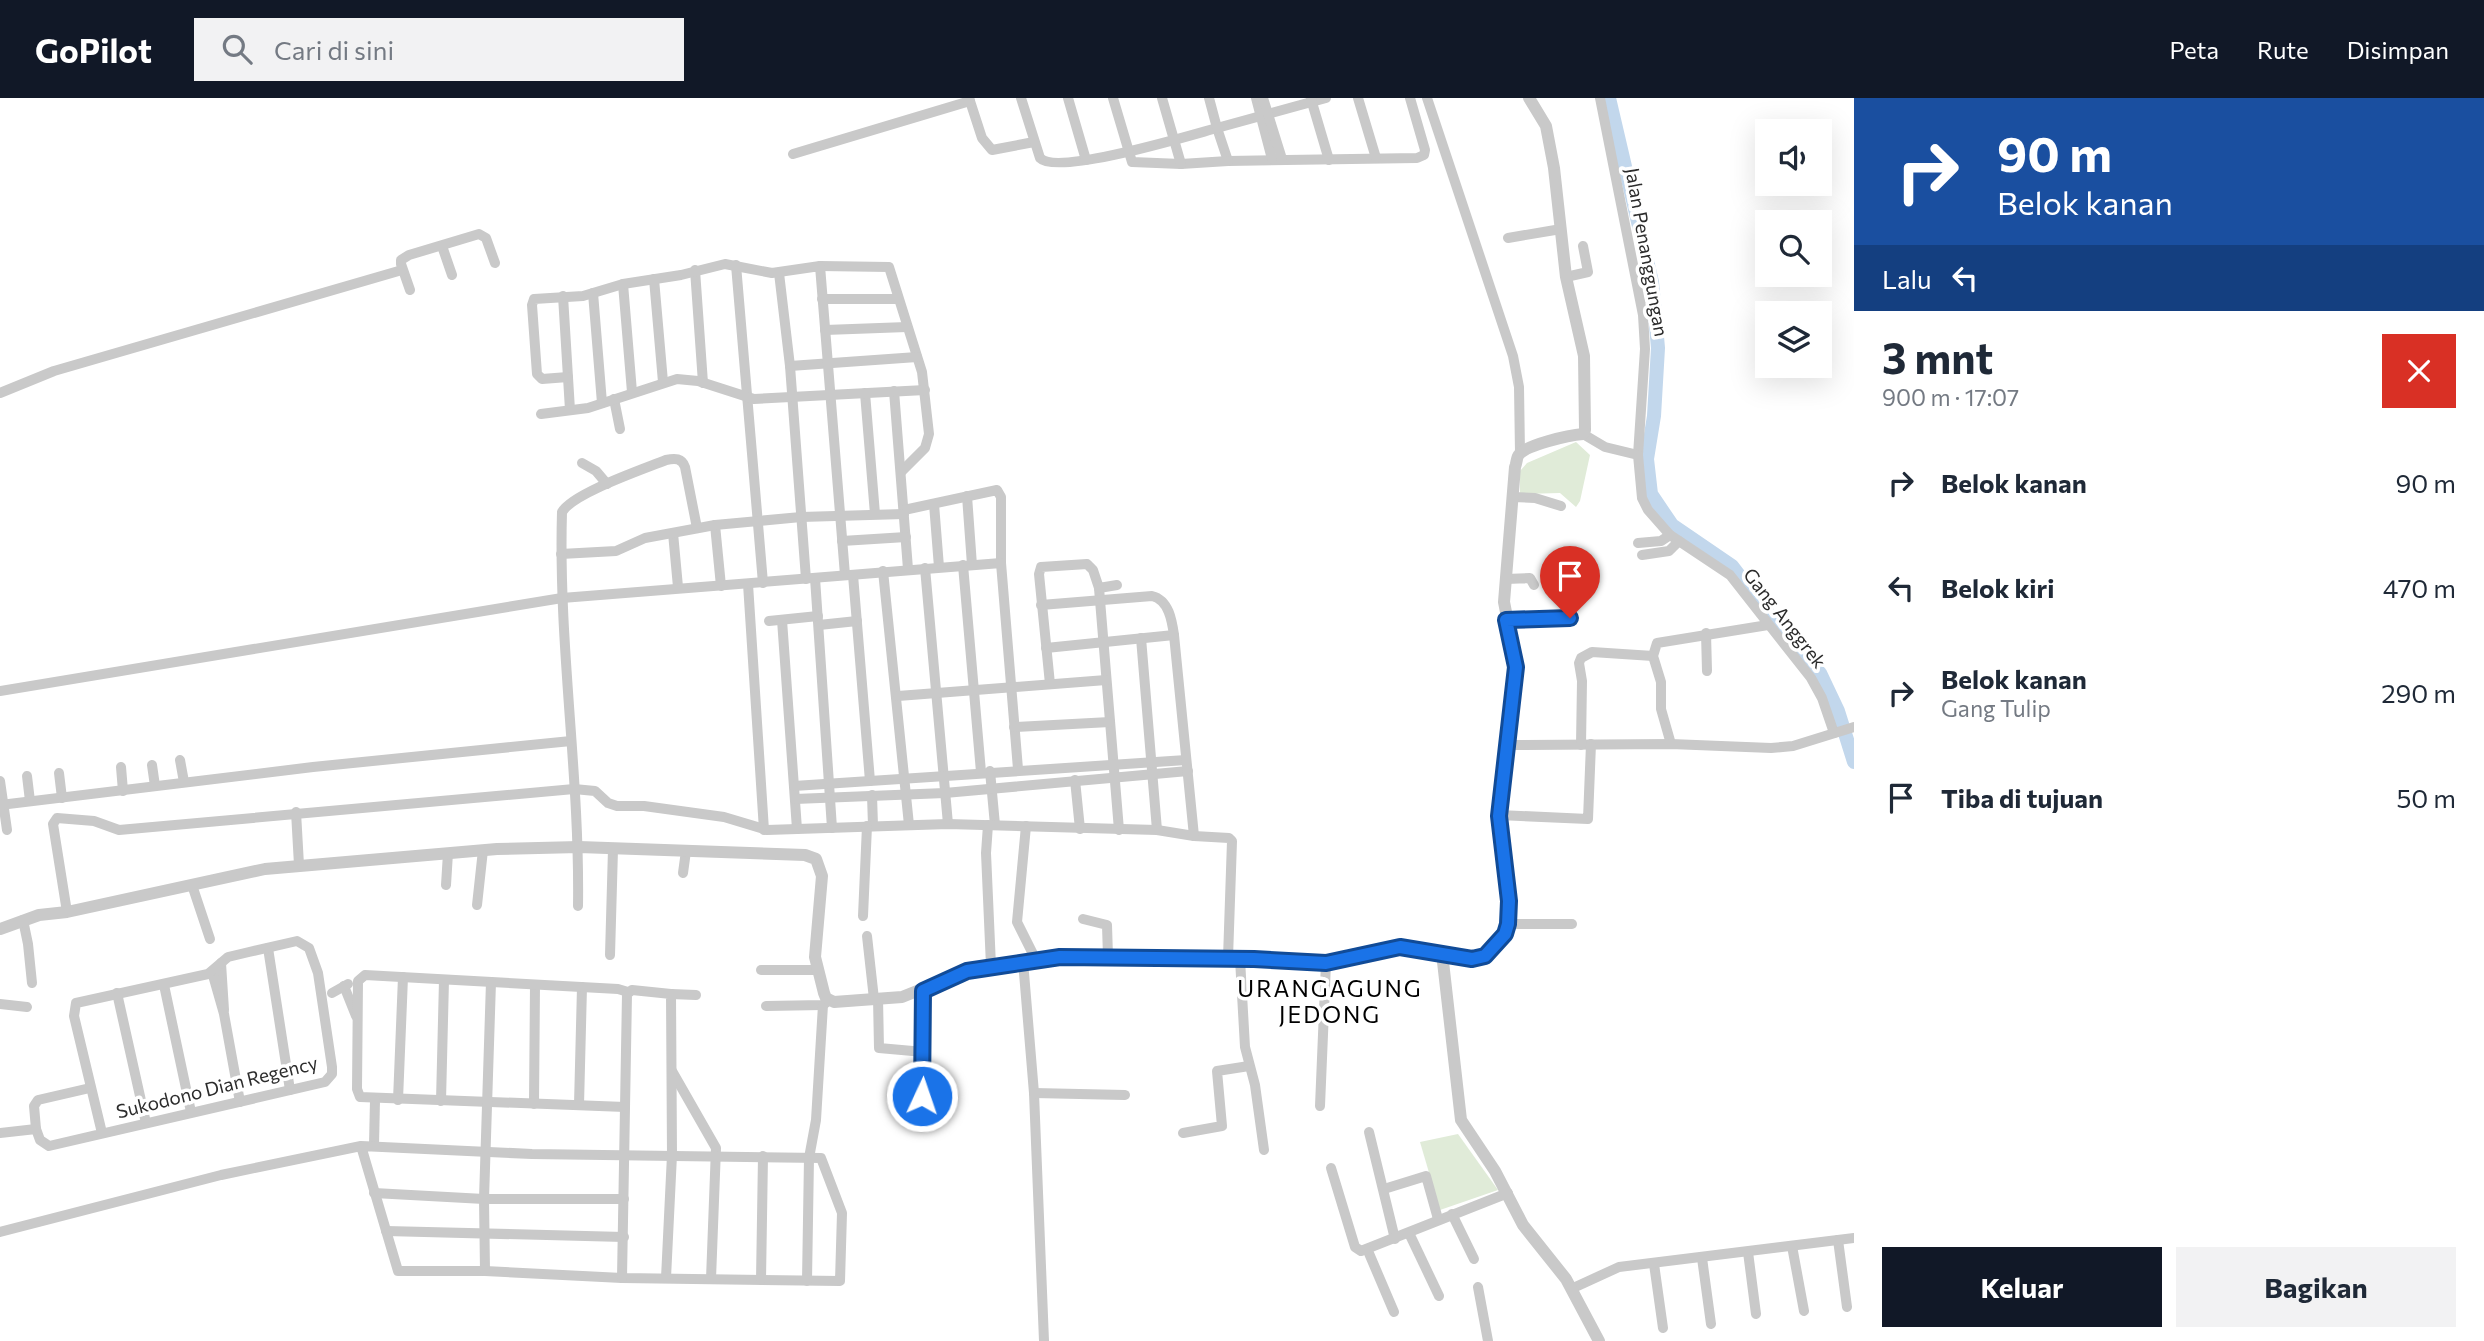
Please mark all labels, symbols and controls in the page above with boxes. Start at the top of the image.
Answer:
search box [194,18,684,81]
text: GoPilot [35,29,152,70]
icon: search [218,30,256,68]
text: Cari di sini [274,34,394,65]
text: Peta [2169,35,2219,64]
text: Rute [2257,35,2309,64]
text: Disimpan [2347,35,2449,64]
map controls [1755,119,1832,378]
button: sound [1755,119,1832,196]
text: 90 m [1997,122,2112,182]
icon: right [1882,126,1973,217]
street label: Jalan Penanggungan [1621,166,1674,338]
text: Belok kanan [1997,182,2173,222]
button: search [1755,210,1832,287]
icon: left [1946,259,1984,297]
text: Lalu [1882,263,1932,294]
button: layers [1755,301,1832,378]
text: 3 mnt [1882,331,1993,383]
button: close [2382,334,2456,408]
text: 900 m · 17:07 [1882,383,2019,411]
icon: right [1882,464,1920,502]
text: Belok kanan [1941,467,2087,498]
text: 90 m [2396,467,2456,498]
pin [1540,546,1600,618]
icon: arrive [1551,557,1589,595]
street label: Gang Anggrek [1739,563,1832,672]
icon: left [1882,569,1920,607]
text: Belok kiri [1941,572,2055,603]
text: 470 m [2383,572,2456,603]
text: Belok kanan [1941,663,2087,694]
icon: right [1882,674,1920,712]
text: 290 m [2381,677,2456,708]
text: Gang Tulip [1941,694,2051,722]
icon: arrive [1882,779,1920,817]
text: Tiba di tujuan [1941,782,2103,813]
text: 50 m [2396,782,2456,813]
district label: URANGAGUNG JEDONG [1237,974,1423,1028]
street label: Sukodono Dian Regency [114,1050,320,1123]
position arrow [885,1059,959,1133]
button: Keluar [1882,1247,2162,1327]
button: Bagikan [2176,1247,2456,1327]

